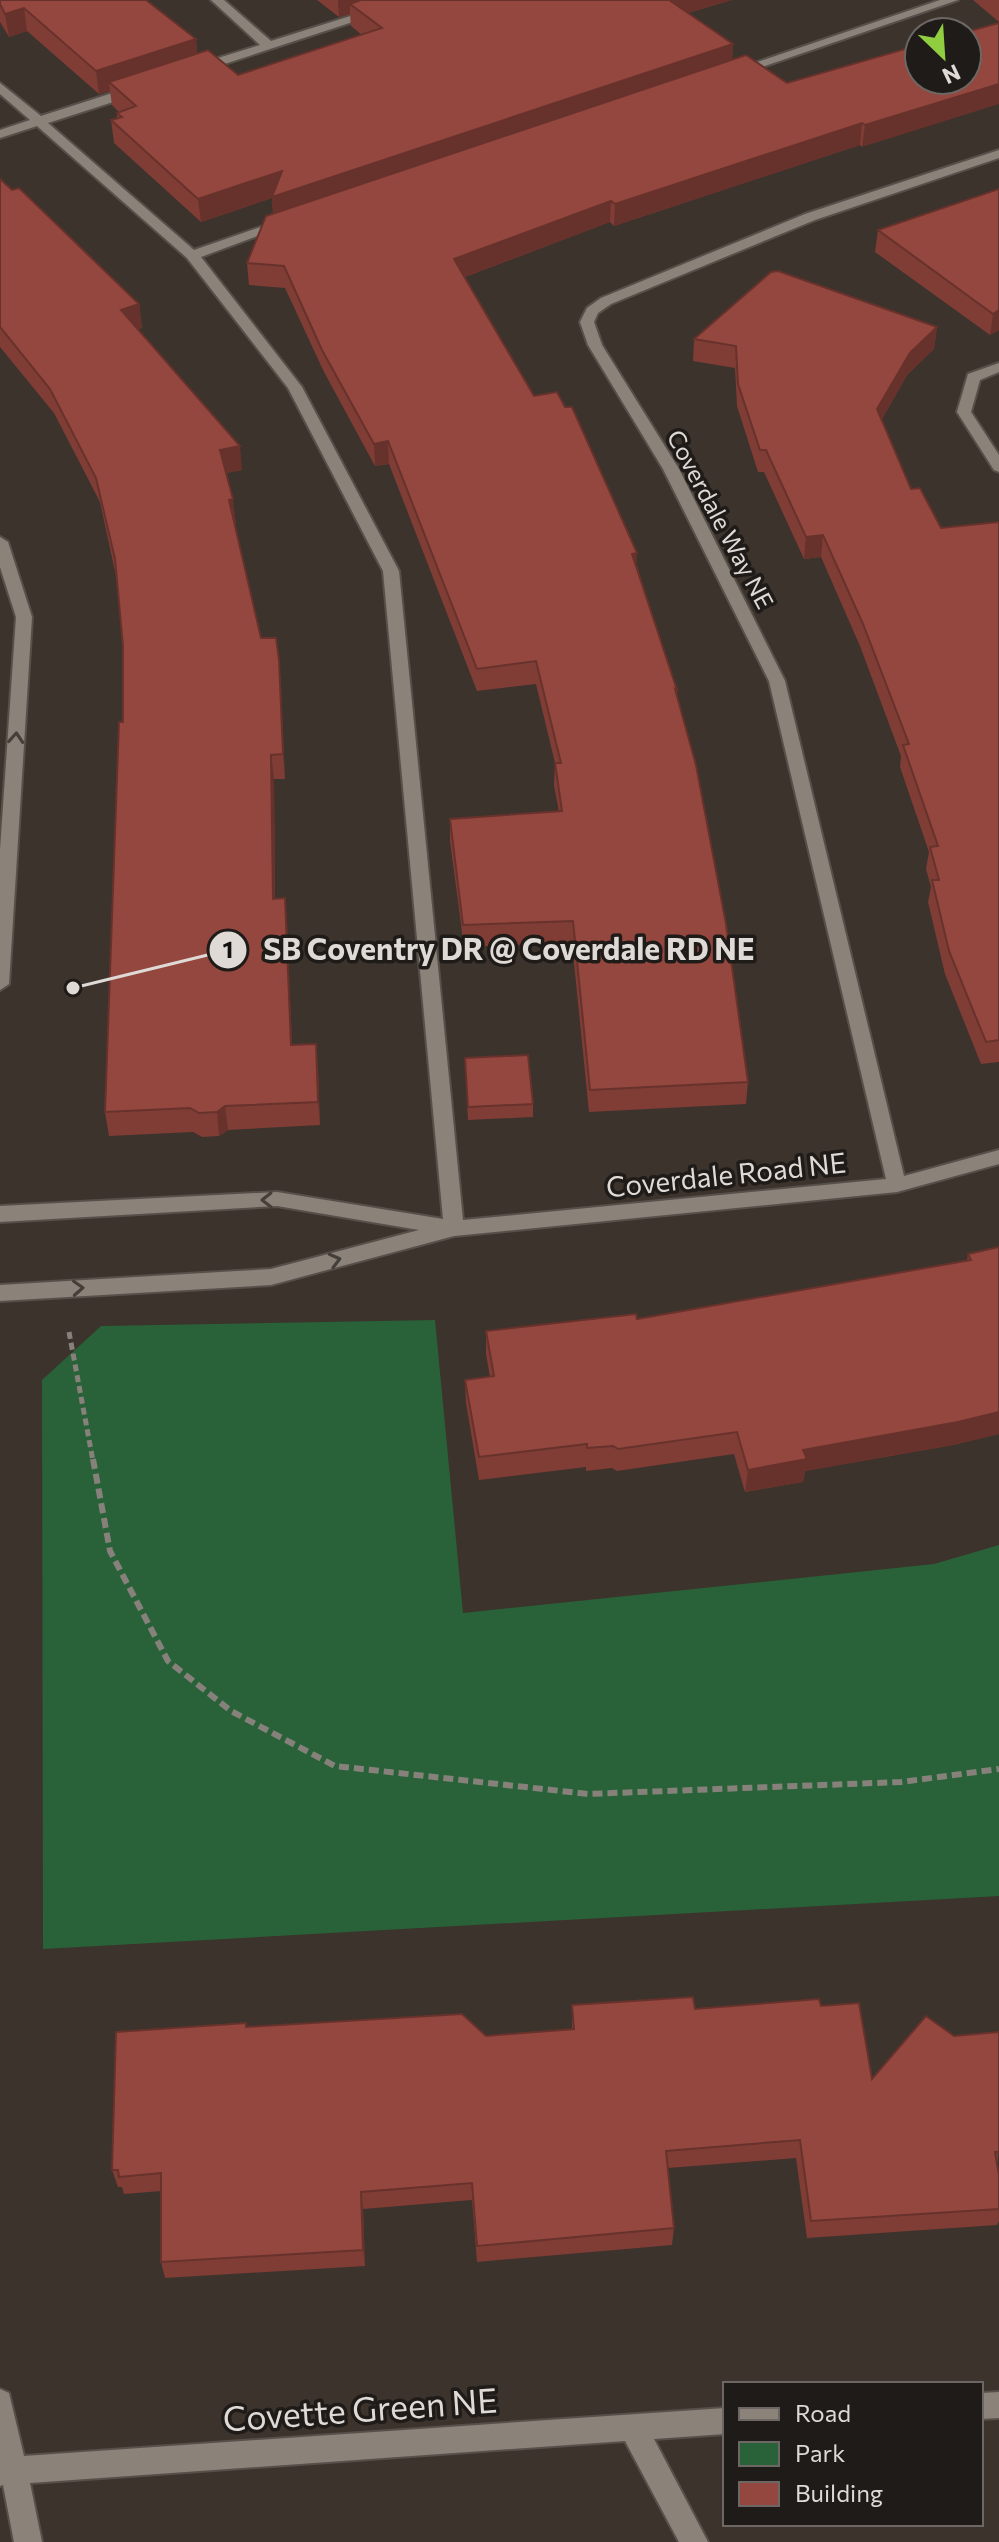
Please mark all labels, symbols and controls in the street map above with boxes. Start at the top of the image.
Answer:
north arrow [903,16,983,96]
text: N [938,59,965,90]
street label: Coverdale Way NE [662,424,780,614]
one-way arrow [7,731,24,744]
callout: SB Coventry DR @ Coverdale RD NE [208,923,771,977]
text: SB Coventry DR @ Coverdale RD NE [263,929,755,966]
text: 1 [223,934,233,963]
street label: Coverdale Road NE [604,1144,848,1204]
one-way arrow [260,1191,273,1209]
one-way arrow [328,1253,342,1270]
one-way arrow [72,1280,85,1297]
street label: Covette Green NE [221,2377,499,2439]
legend [723,2382,983,2526]
text: Road [795,2398,851,2427]
text: Park [795,2438,845,2467]
text: Building [795,2478,883,2507]

